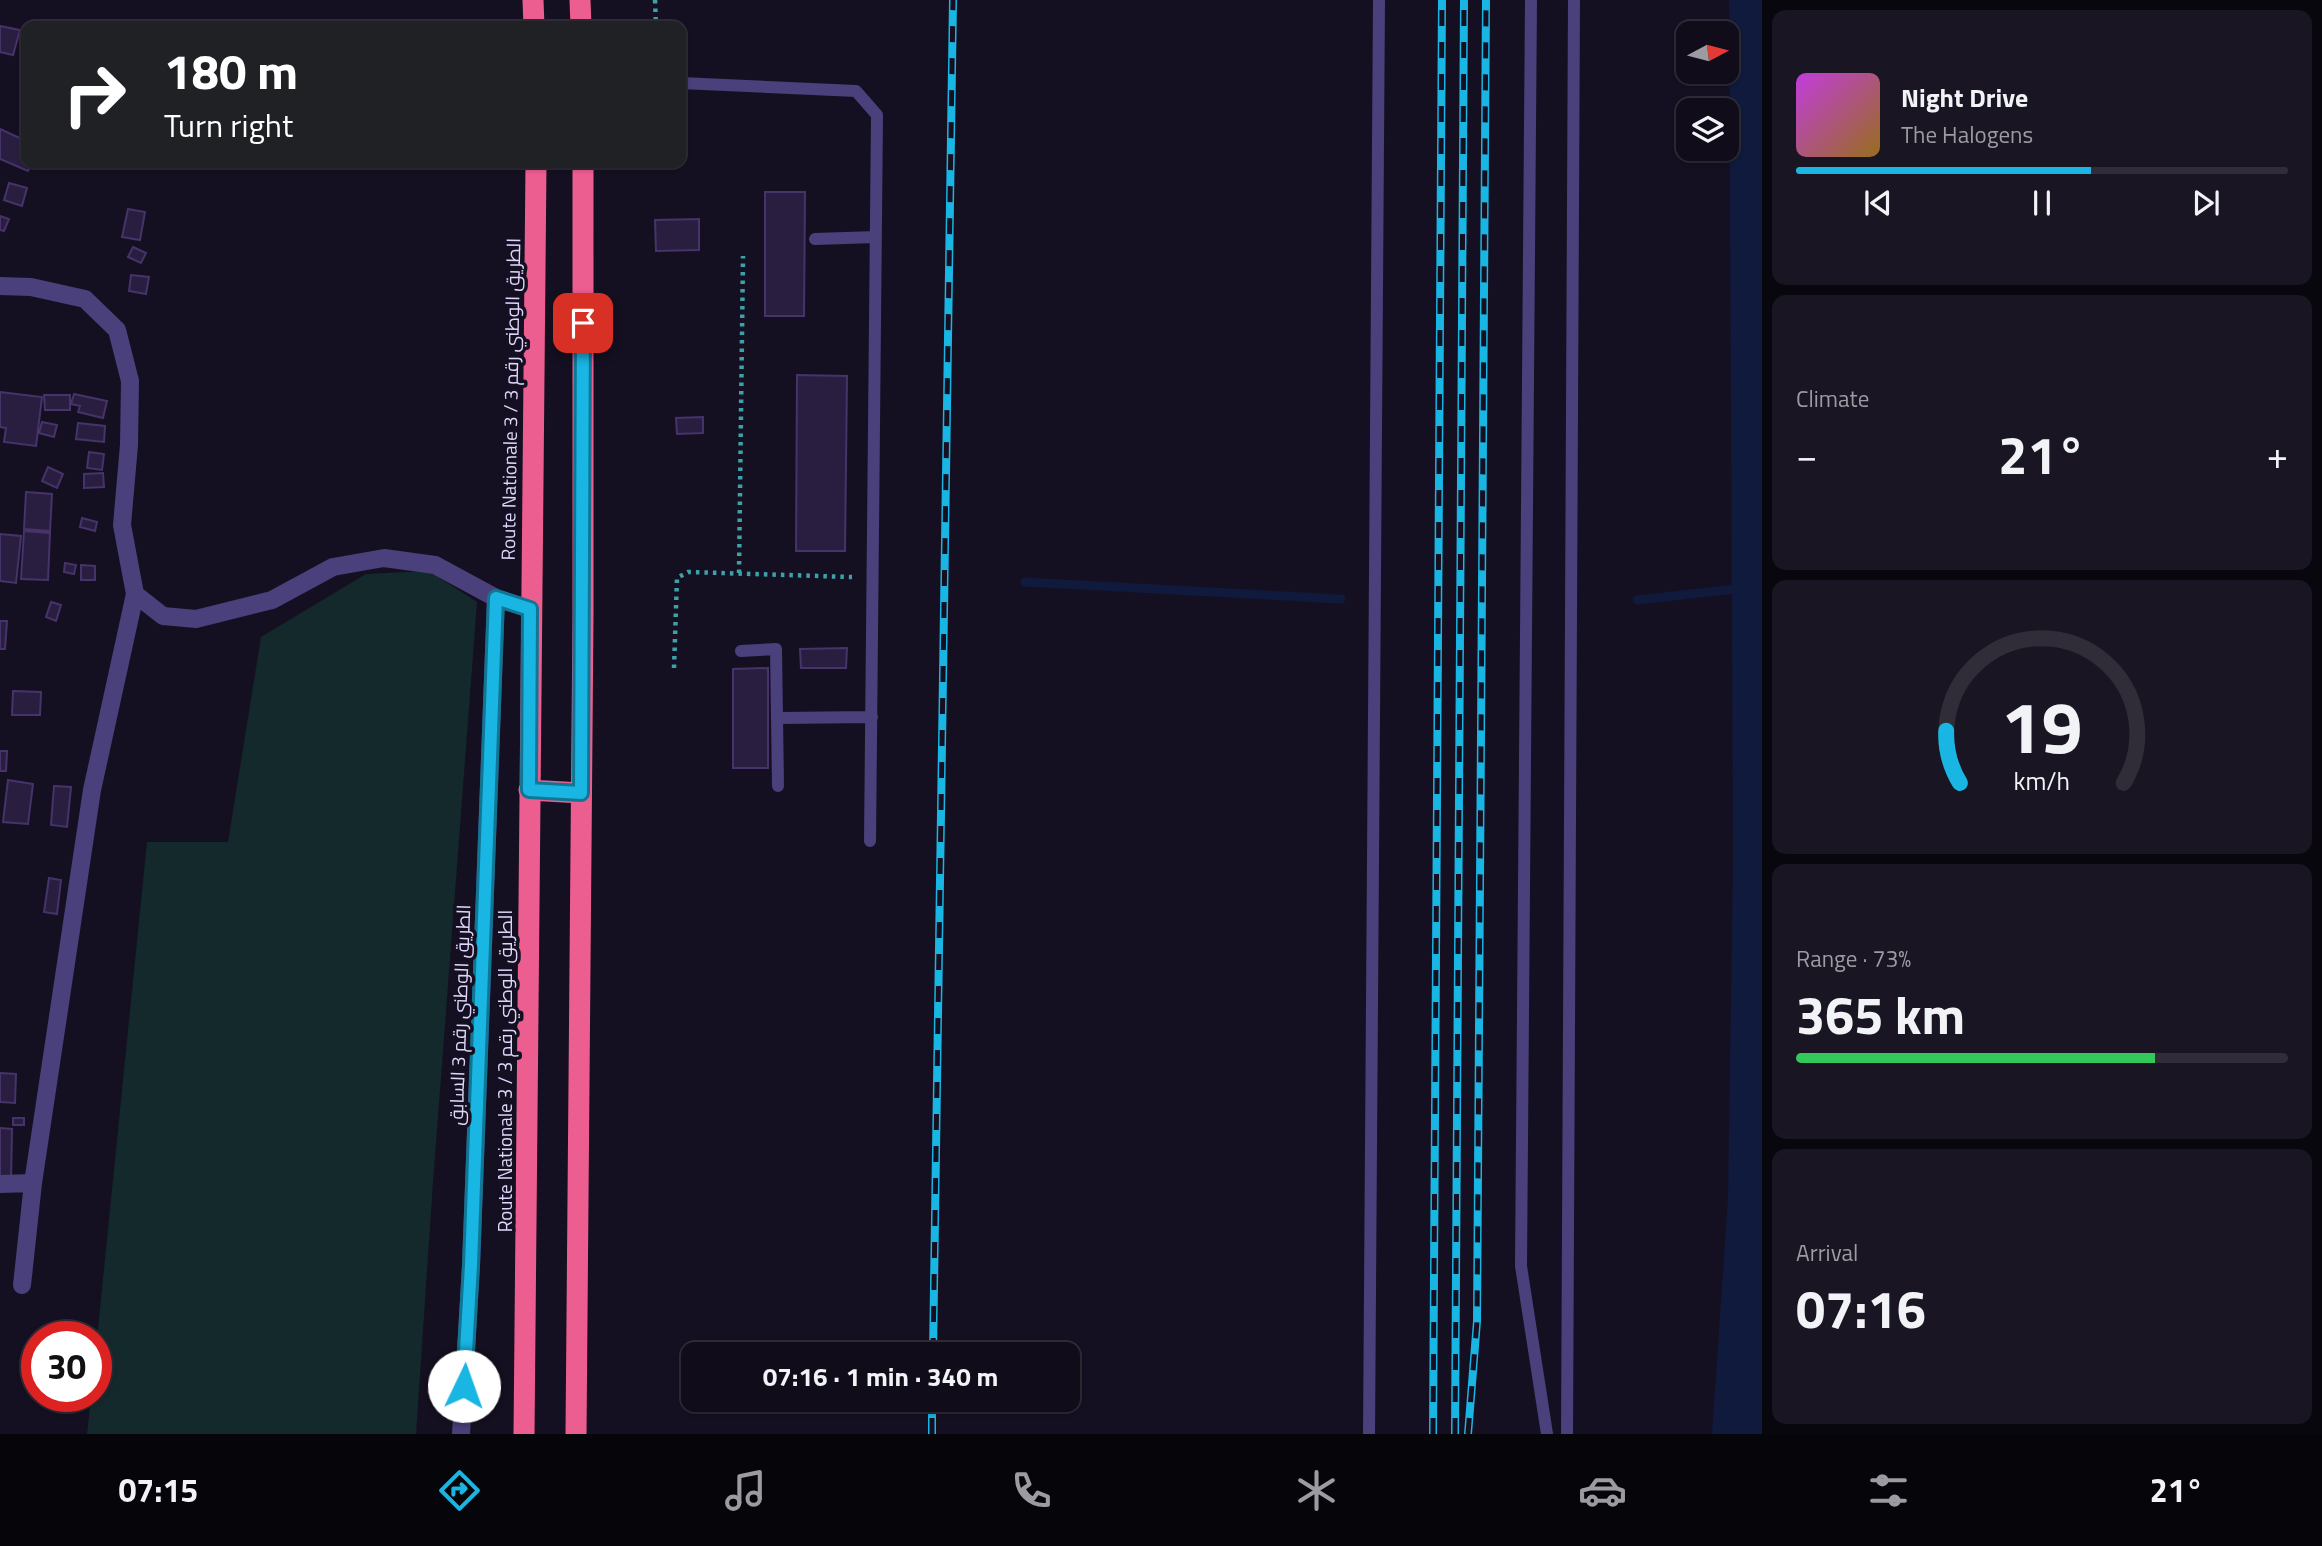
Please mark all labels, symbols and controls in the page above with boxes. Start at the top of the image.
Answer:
north arrow [1676,21,1740,84]
map controls [1676,21,1739,161]
text: 180 m [164,33,298,108]
icon: right [49,49,140,140]
text: Night Drive [1901,78,2028,117]
button: layers [1676,98,1739,161]
text: Turn right [164,101,293,149]
text: The Halogens [1901,117,2033,152]
icon: previous [1859,184,1897,222]
icon: pause [2023,184,2061,222]
icon: next [2187,184,2225,222]
street label: Route Nationale 3 / الطريق الوطني رقم 3 [493,237,528,561]
pin [553,293,613,353]
icon: arrive [564,304,602,342]
text: Climate [1796,381,1869,416]
text: 21° [1998,415,2086,494]
text: − [1796,426,1817,484]
text: + [2267,426,2288,484]
text: 19 [2001,671,2083,781]
text: km/h [2014,762,2070,800]
street label: الطريق الوطني رقم 3 السابق [441,904,478,1126]
street label: Route Nationale 3 / الطريق الوطني رقم 3 [490,910,520,1232]
text: Range · 73% [1796,941,1911,976]
text: 365 km [1796,975,1965,1054]
text: Arrival [1796,1235,1858,1270]
text: 07:16 [1796,1269,1926,1348]
speed limit sign: 30 [21,1321,112,1412]
position arrow [427,1349,501,1423]
text: 07:16 · 1 min · 340 m [763,1357,998,1396]
text: 07:15 [118,1466,198,1514]
icon: directions [435,1466,484,1515]
icon: music [721,1466,770,1515]
icon: phone [1007,1466,1056,1515]
icon: climate [1292,1466,1341,1515]
icon: car [1578,1466,1627,1515]
icon: filters [1864,1466,1913,1515]
text: 21° [2150,1466,2204,1514]

